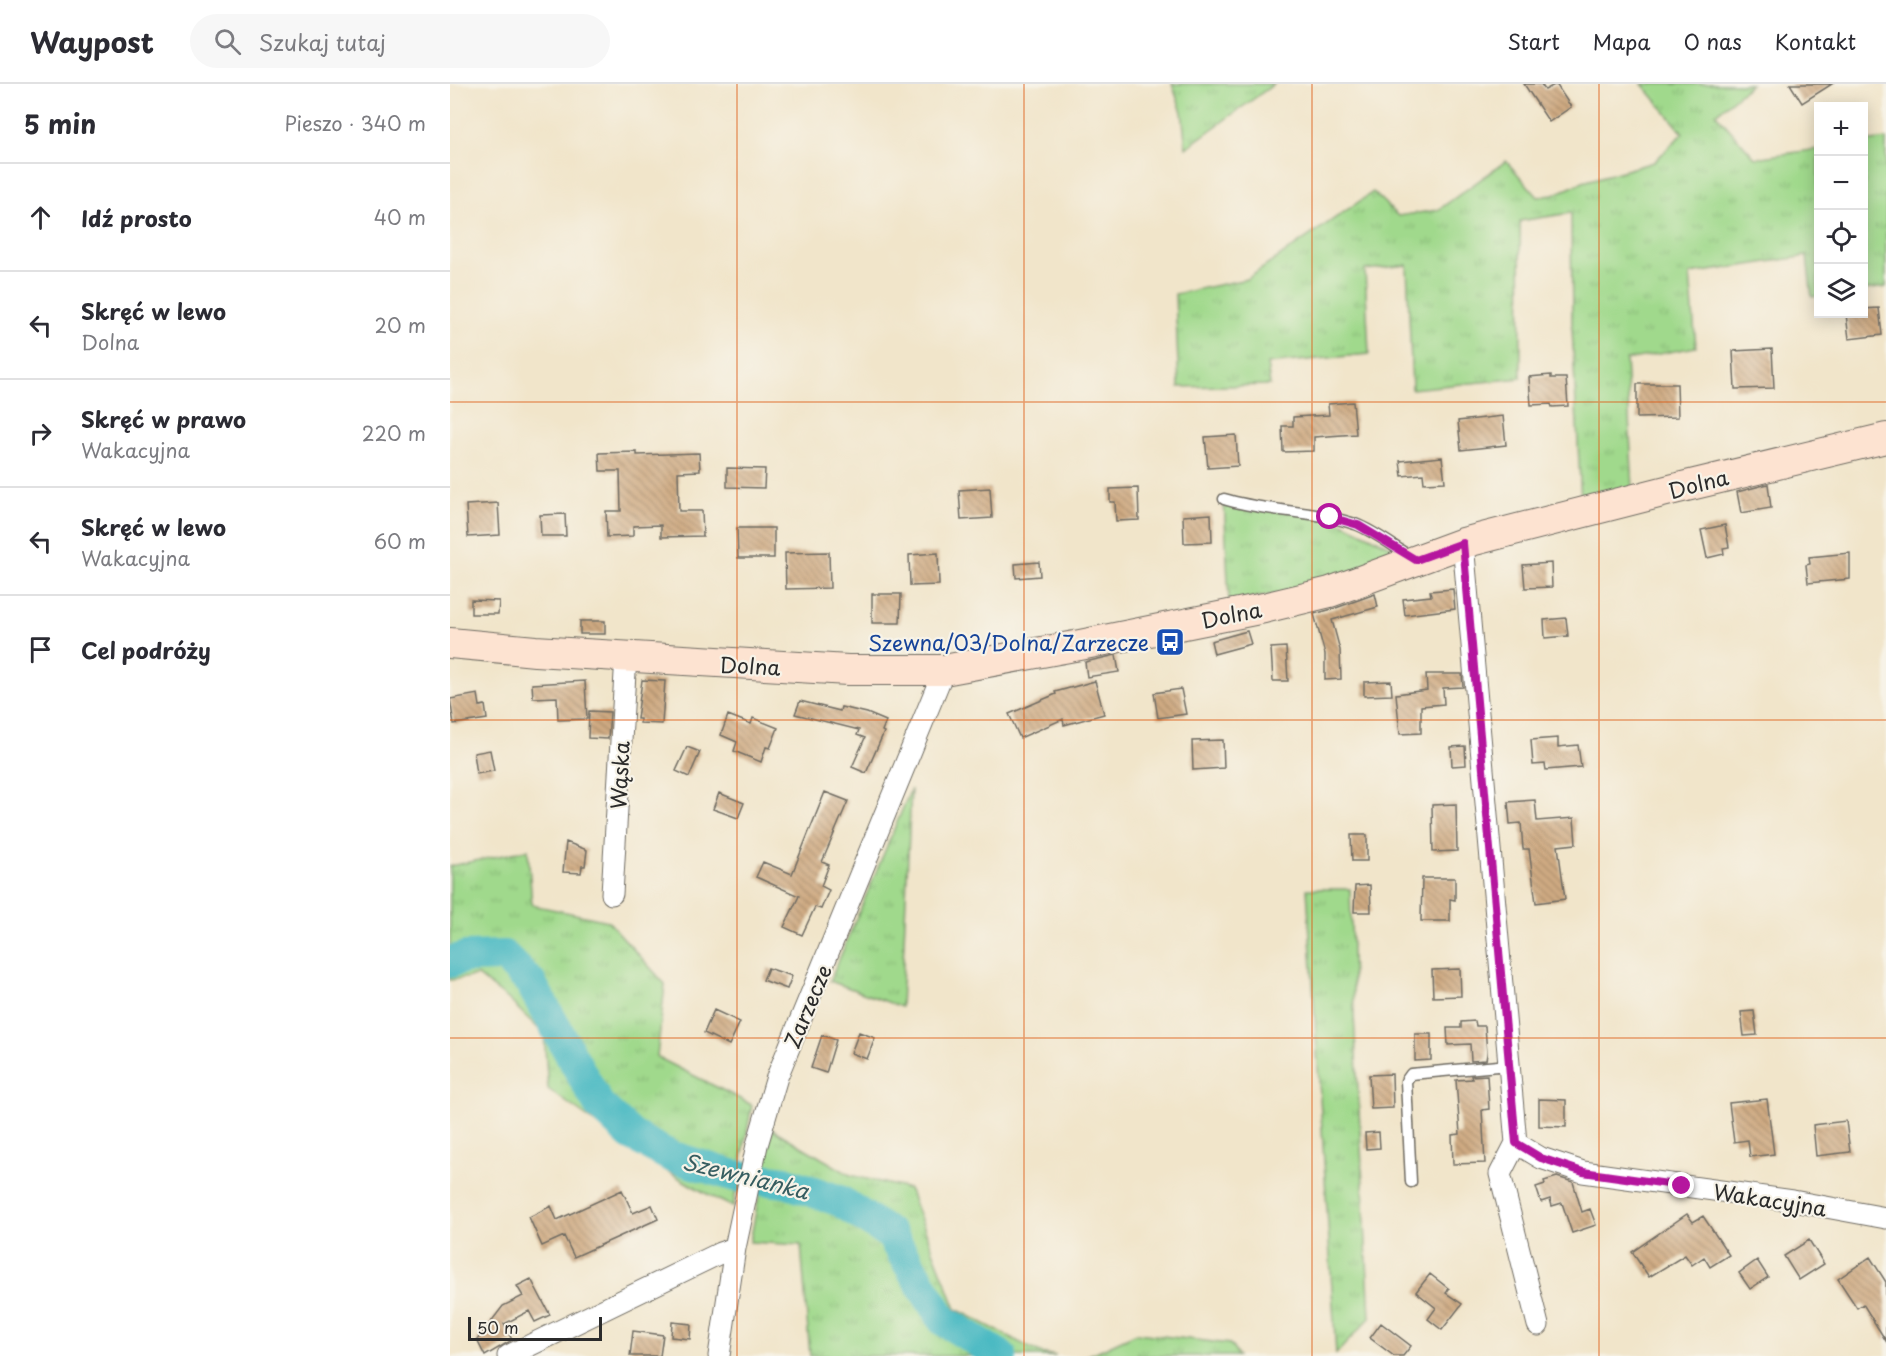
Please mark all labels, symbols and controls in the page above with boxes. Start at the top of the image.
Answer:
search box [190,14,610,68]
text: Waypost [30,20,154,63]
icon: search [211,25,244,58]
text: Szukaj tutaj [259,25,386,58]
text: Start [1508,25,1560,57]
text: Mapa [1593,25,1651,57]
text: O nas [1684,25,1742,57]
text: Kontakt [1775,25,1856,57]
map controls [1814,102,1868,318]
button: + [1814,102,1868,156]
text: 5 min [24,104,96,143]
text: Pieszo · 340 m [285,108,426,138]
button: − [1814,156,1868,210]
icon: ahead [24,201,57,234]
text: Idź prosto [81,201,192,234]
text: 40 m [374,202,426,232]
button: locate [1814,210,1868,264]
button: layers [1814,264,1868,318]
text: Skręć w lewo [81,294,226,327]
icon: left [24,309,57,342]
text: 20 m [374,310,426,340]
text: Dolna [81,327,139,357]
text: Skręć w prawo [81,402,246,435]
icon: right [24,417,57,450]
text: 220 m [362,418,426,448]
text: Wakacyjna [81,435,190,465]
street label: Dolna [1664,460,1732,506]
route start [1316,503,1342,529]
text: Skręć w lewo [81,510,226,543]
icon: left [24,525,57,558]
text: 60 m [374,526,426,556]
text: Wakacyjna [81,543,190,573]
street label: Dolna [1198,592,1264,636]
place label: Szewna/03/Dolna/Zarzecze [868,626,1149,658]
bus stop icon: Szewna/03/Dolna/Zarzecze [1154,626,1186,658]
icon: arrive [24,633,57,666]
text: Cel podróży [81,633,211,666]
street label: Dolna [719,647,781,683]
street label: Wąska [601,740,637,810]
street label: Zarzecze [775,959,839,1053]
water label: Szewnianka [680,1143,814,1207]
route end [1668,1172,1694,1198]
street label: Wakacyjna [1711,1174,1829,1224]
scale bar [468,1314,602,1342]
text: 50 m [477,1315,518,1339]

